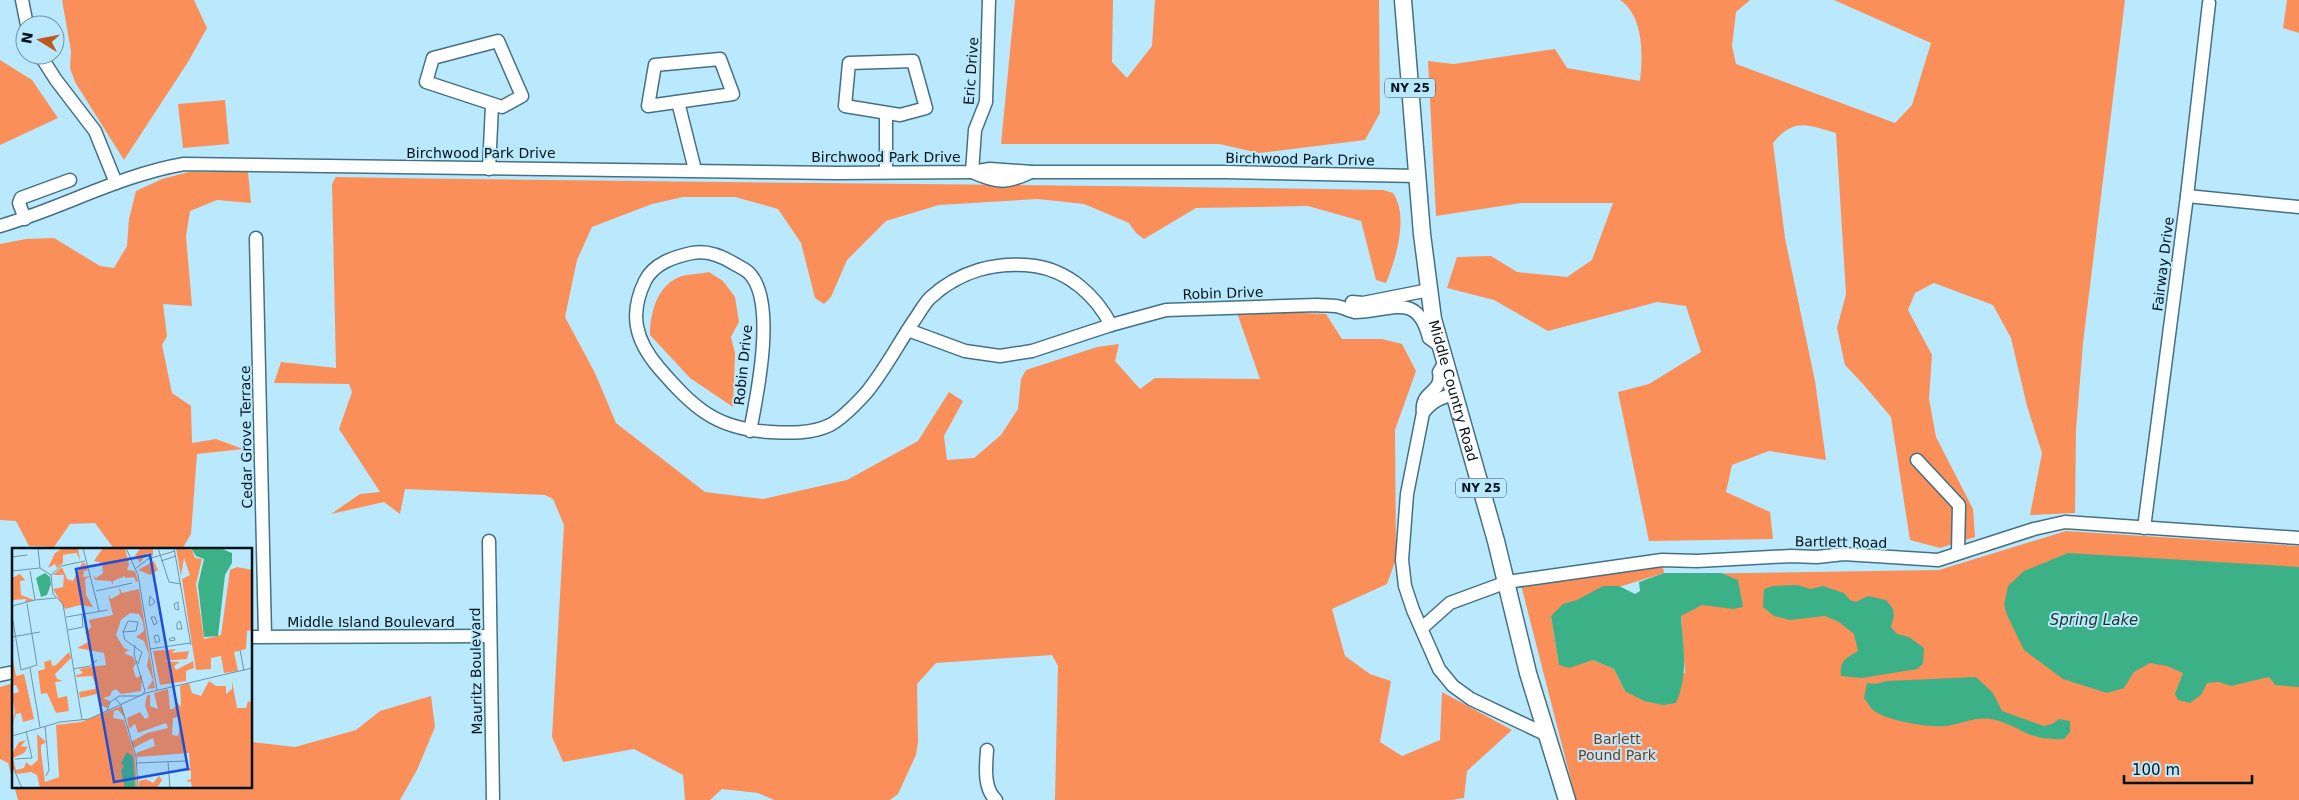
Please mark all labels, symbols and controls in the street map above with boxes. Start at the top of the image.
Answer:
north arrow [15,15,65,65]
text: N [18,31,36,45]
street label: Eric Drive [961,37,981,105]
road number: NY 25 [1385,78,1435,98]
street label: Birchwood Park Drive [406,145,556,161]
street label: Birchwood Park Drive [811,149,961,165]
street label: Birchwood Park Drive [1225,150,1375,168]
street label: Fairway Drive [2149,216,2177,312]
street label: Robin Drive [1182,284,1264,302]
street label: Middle Country Road [1426,318,1481,463]
street label: Robin Drive [731,324,755,406]
street label: Cedar Grove Terrace [237,365,255,509]
road number: NY 25 [1456,478,1506,498]
street label: Bartlett Road [1795,533,1887,551]
inset map [12,548,252,788]
street label: Mauritz Boulevard [467,607,485,735]
water label: Spring Lake [2050,611,2138,629]
street label: Middle Island Boulevard [287,614,455,630]
park label: Barlett Pound Park [1578,731,1657,763]
scale bar [2124,752,2252,784]
text: 100 m [2132,761,2180,779]

